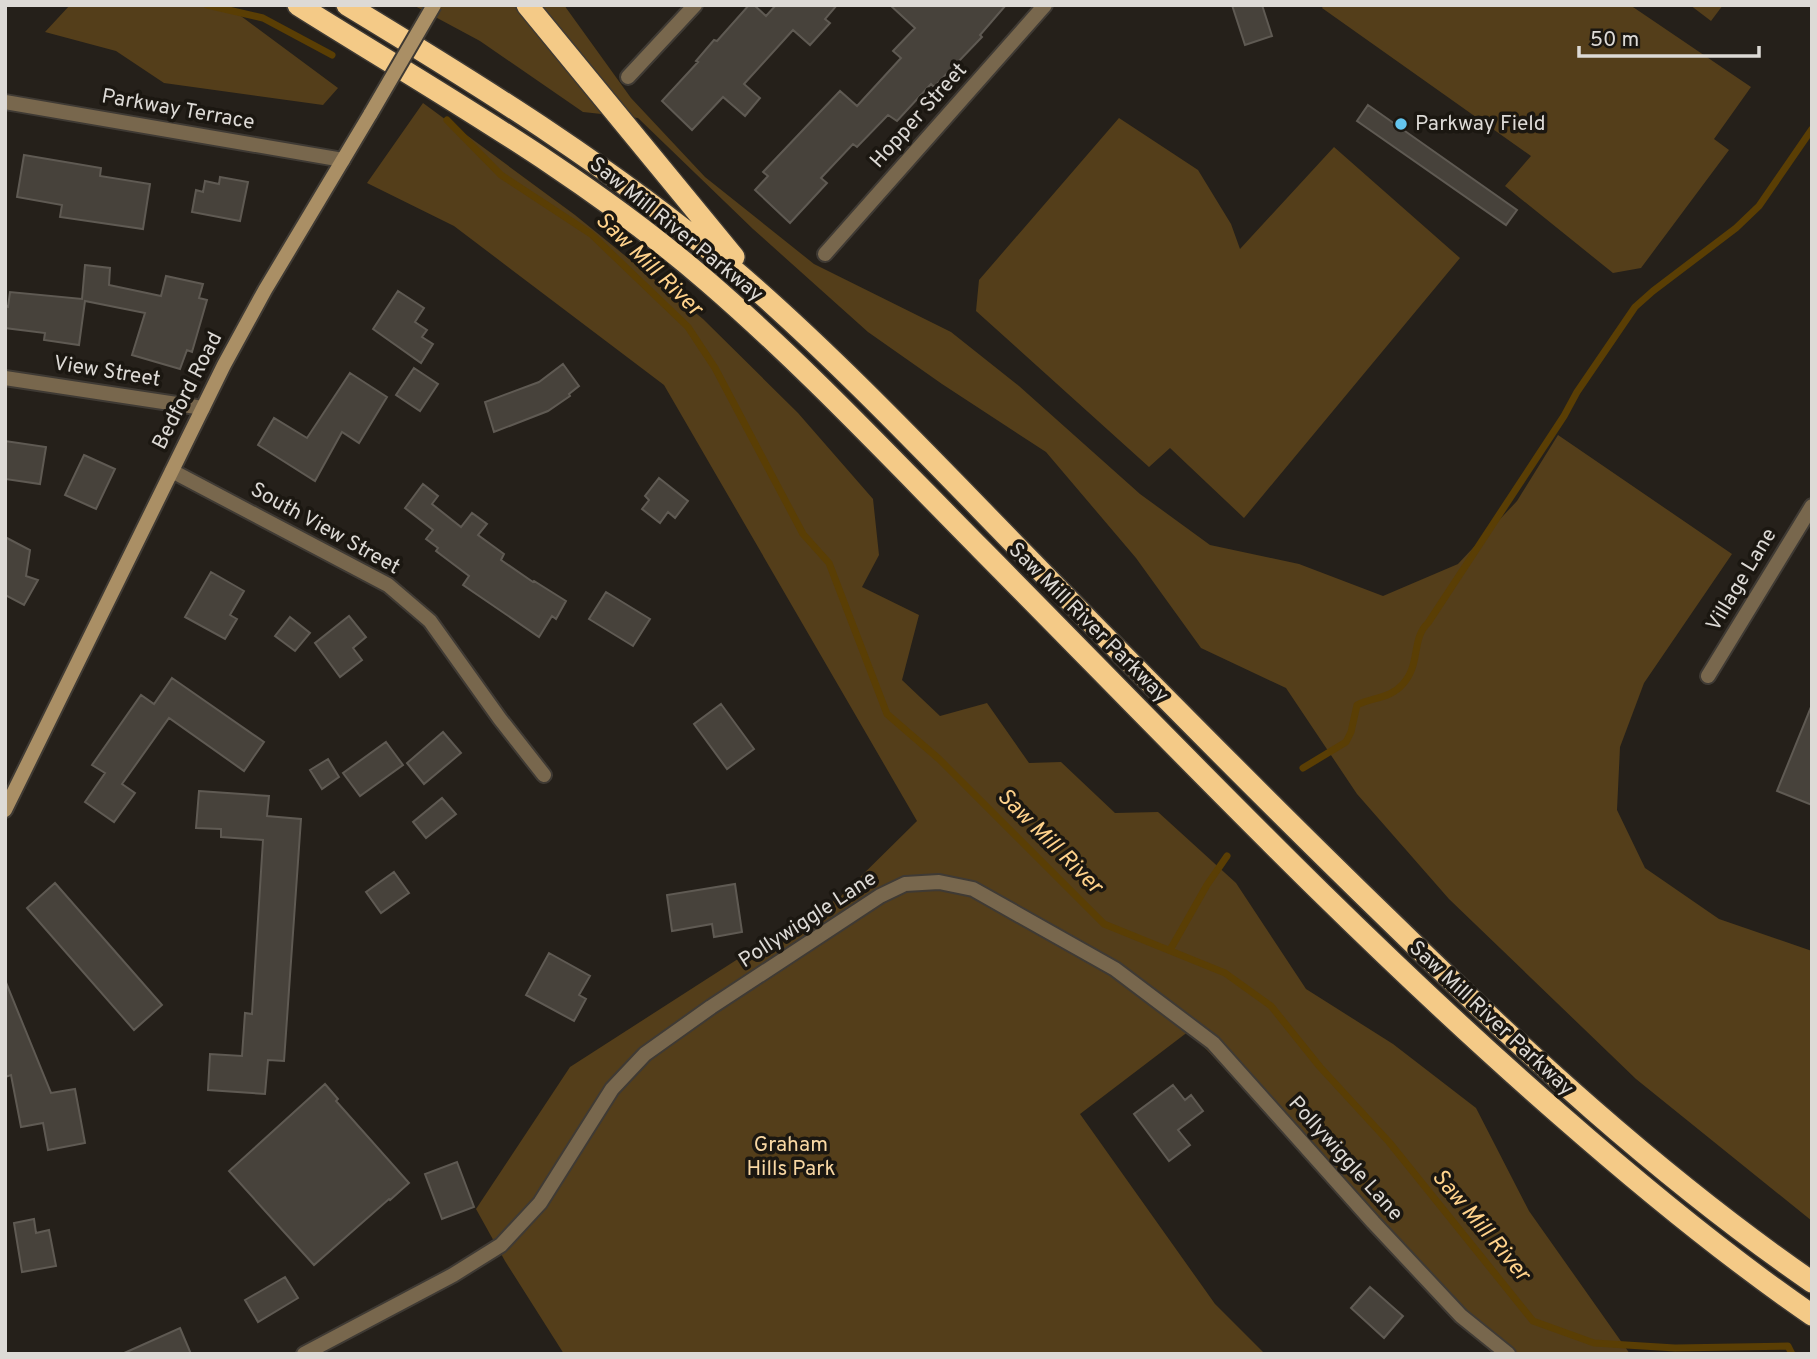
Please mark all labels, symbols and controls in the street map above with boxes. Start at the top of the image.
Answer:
scale bar [1579,14,1759,58]
text: 50 m [1590,27,1639,54]
street label: Hopper Street [865,58,973,174]
street label: Parkway Terrace [99,83,257,137]
place label: Parkway Field [1415,111,1546,138]
marker: Parkway Field [1393,116,1409,132]
street label: Saw Mill River Parkway [584,152,768,308]
water label: Saw Mill River [589,207,707,323]
street label: Bedford Road [147,328,229,454]
street label: View Street [52,350,162,394]
street label: South View Street [245,477,405,581]
street label: Village Lane [1701,523,1783,637]
street label: Saw Mill River Parkway [1002,537,1174,709]
water label: Saw Mill River [990,783,1110,903]
street label: Pollywiggle Lane [734,865,882,975]
street label: Saw Mill River Parkway [1403,935,1579,1103]
street label: Pollywiggle Lane [1282,1091,1408,1227]
park label: Graham Hills Park [746,1132,836,1183]
water label: Saw Mill River [1424,1164,1537,1290]

